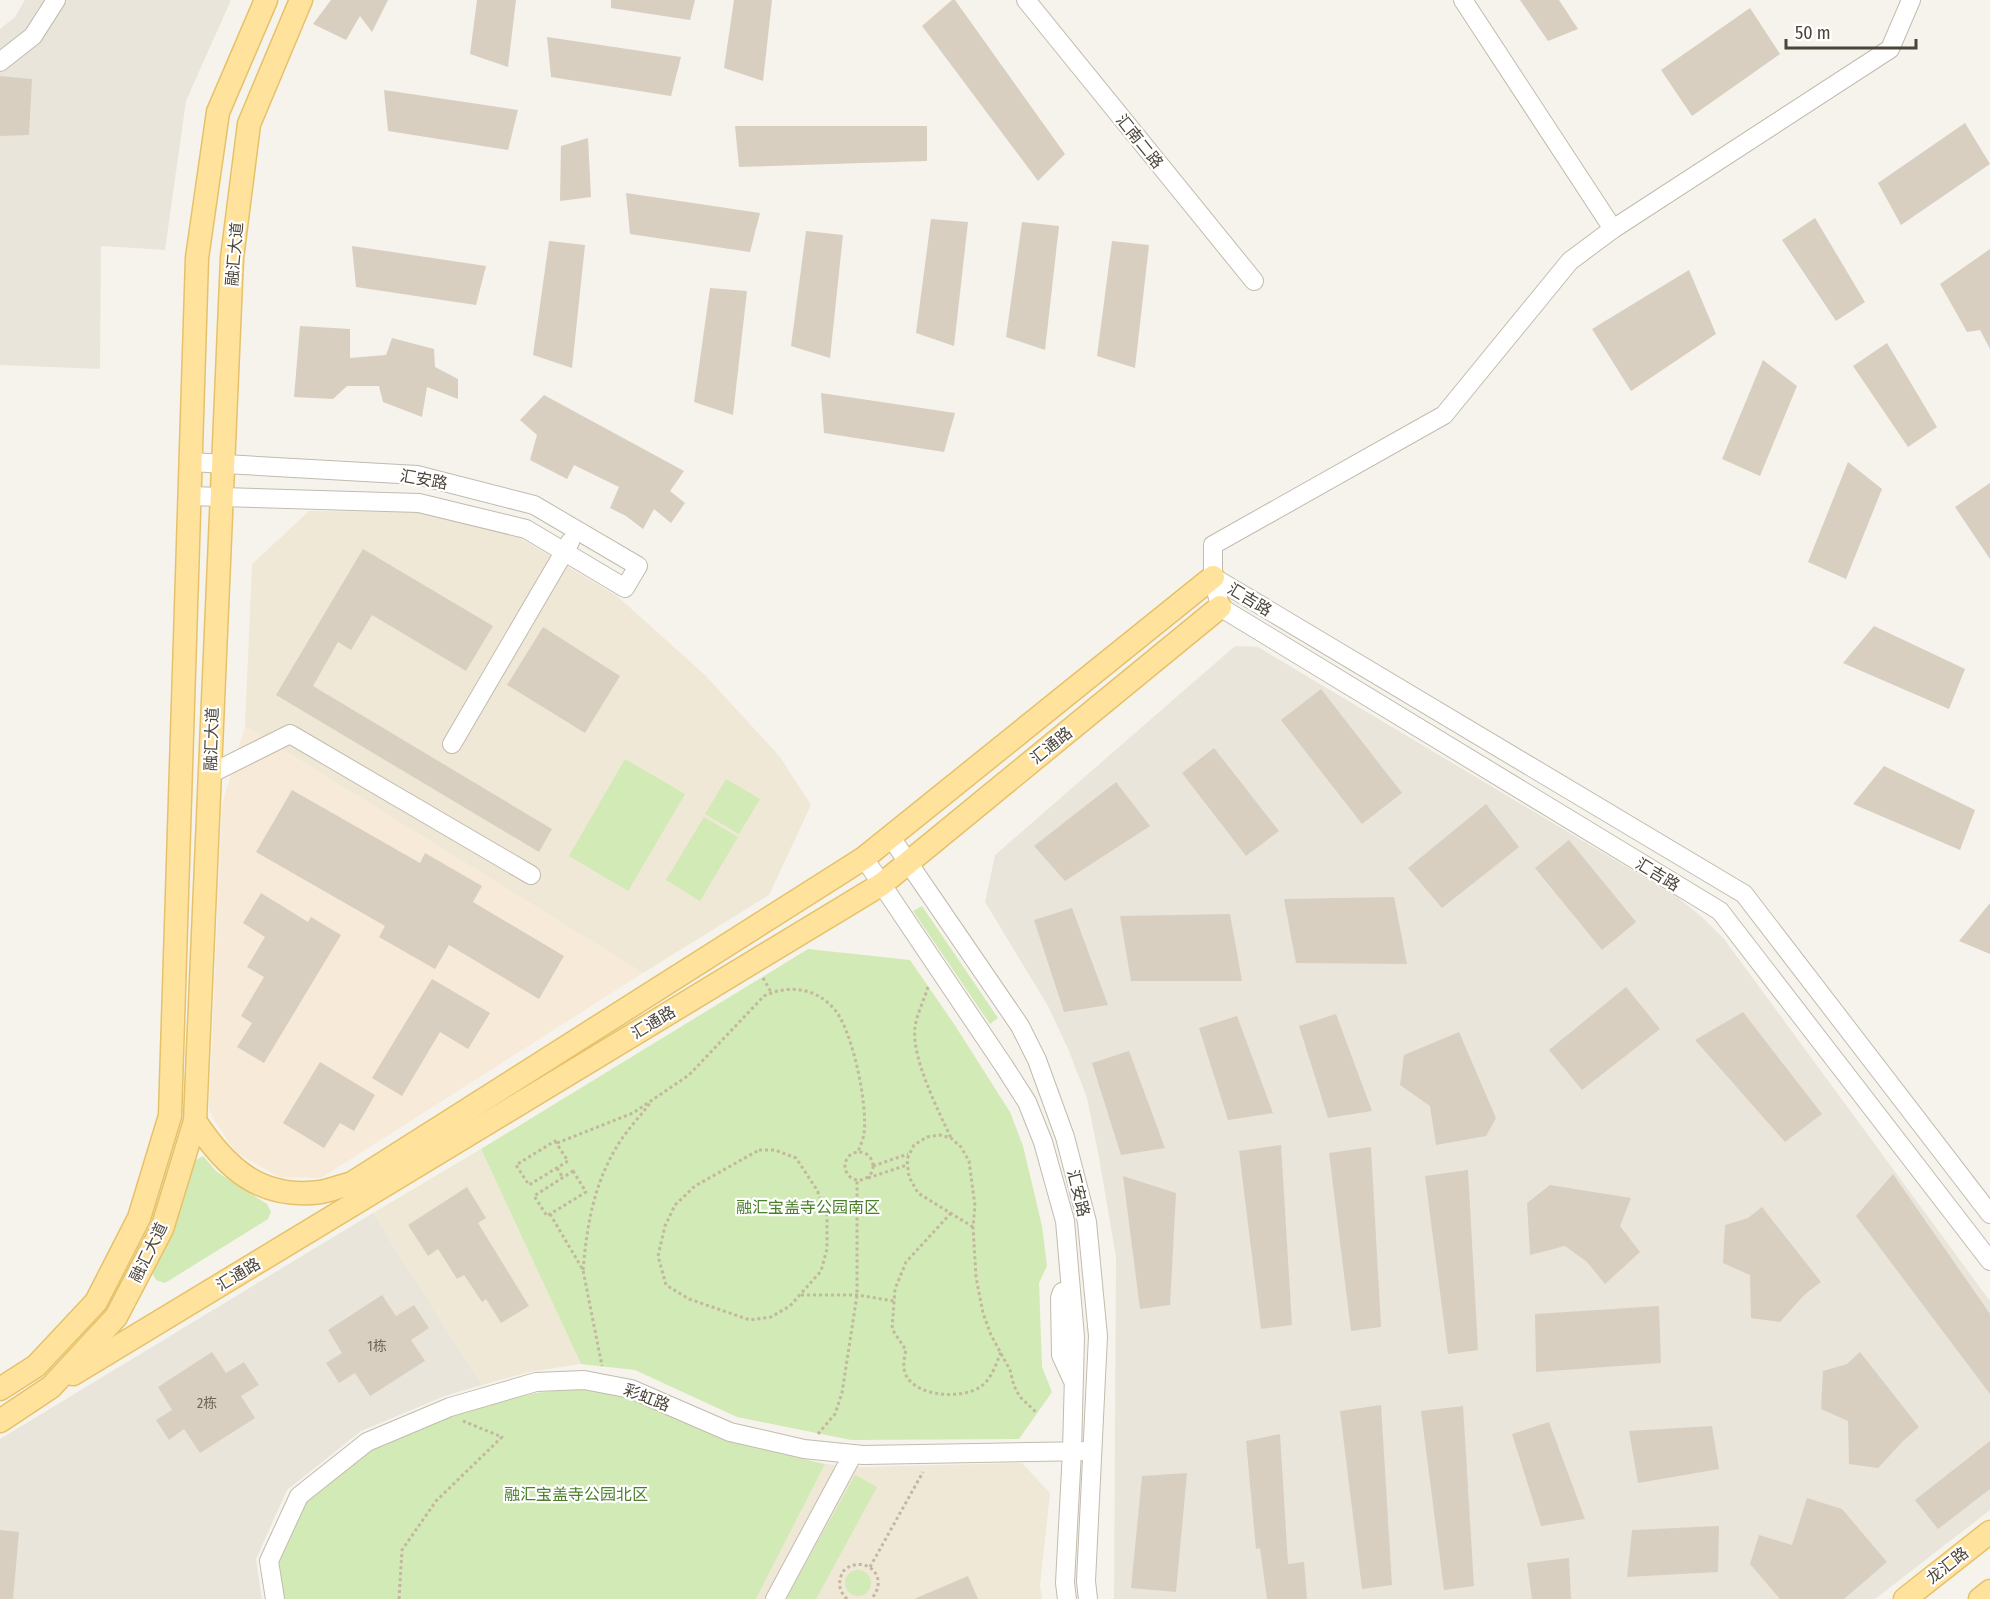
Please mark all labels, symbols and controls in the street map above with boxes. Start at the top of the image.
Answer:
scale bar [1786,12,1916,50]
text: 50 m [1795,22,1831,44]
street label: 汇南二路 [1112,110,1167,172]
street label: 融汇大道 [222,221,247,287]
street label: 汇安路 [399,466,449,493]
street label: 汇吉路 [1224,579,1275,620]
street label: 融汇大道 [201,707,222,771]
street label: 汇通路 [1027,723,1076,768]
street label: 汇吉路 [1632,854,1683,895]
street label: 汇通路 [628,1002,679,1043]
street label: 汇安路 [1063,1168,1094,1219]
park label: 融汇宝盖寺公园南区 [736,1198,880,1217]
street label: 融汇大道 [126,1219,171,1285]
street label: 汇通路 [213,1254,264,1295]
house number: 1栋 [367,1338,387,1355]
street label: 彩虹路 [621,1380,673,1415]
house number: 2栋 [197,1395,217,1412]
park label: 融汇宝盖寺公园北区 [504,1485,648,1504]
street label: 龙汇路 [1923,1543,1972,1588]

